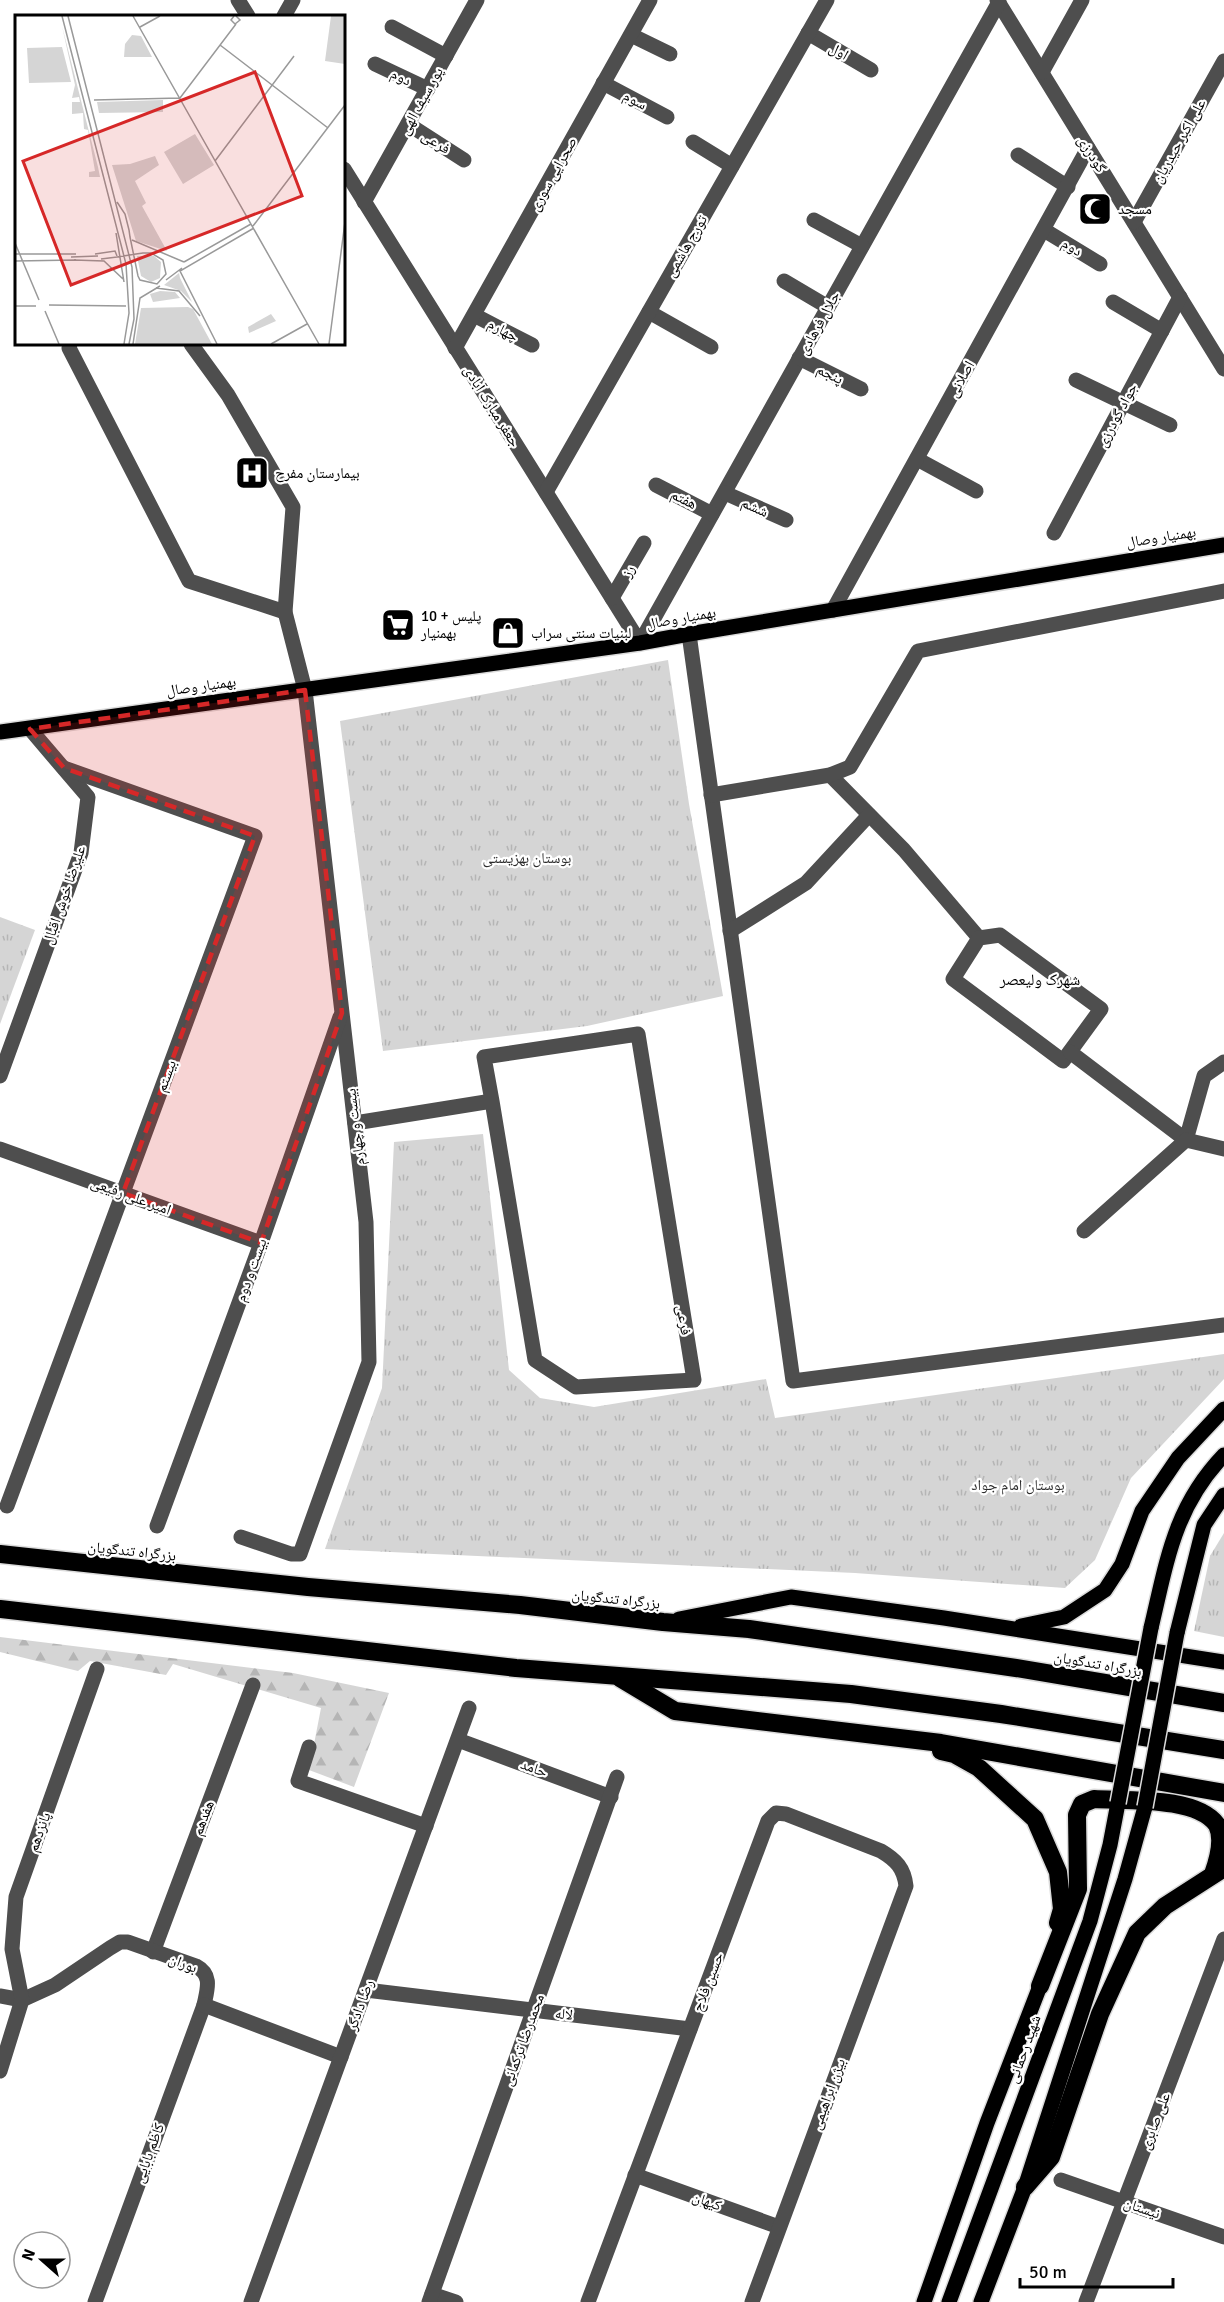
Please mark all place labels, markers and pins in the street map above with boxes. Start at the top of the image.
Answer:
mosque icon: مسجد [1077,191,1113,227]
place label: مسجد [1118,200,1152,218]
hospital icon: بیمارستان مفرح [234,455,270,491]
place label: بیمارستان مفرح [275,464,360,483]
supermarket icon: پلیس + 10 بهمنیار [380,607,416,643]
place label: پلیس + 10 بهمنیار [420,607,481,642]
shop icon: لبنیات سنتی سراب [490,615,526,651]
place label: لبنیات سنتی سراب [531,624,631,643]

